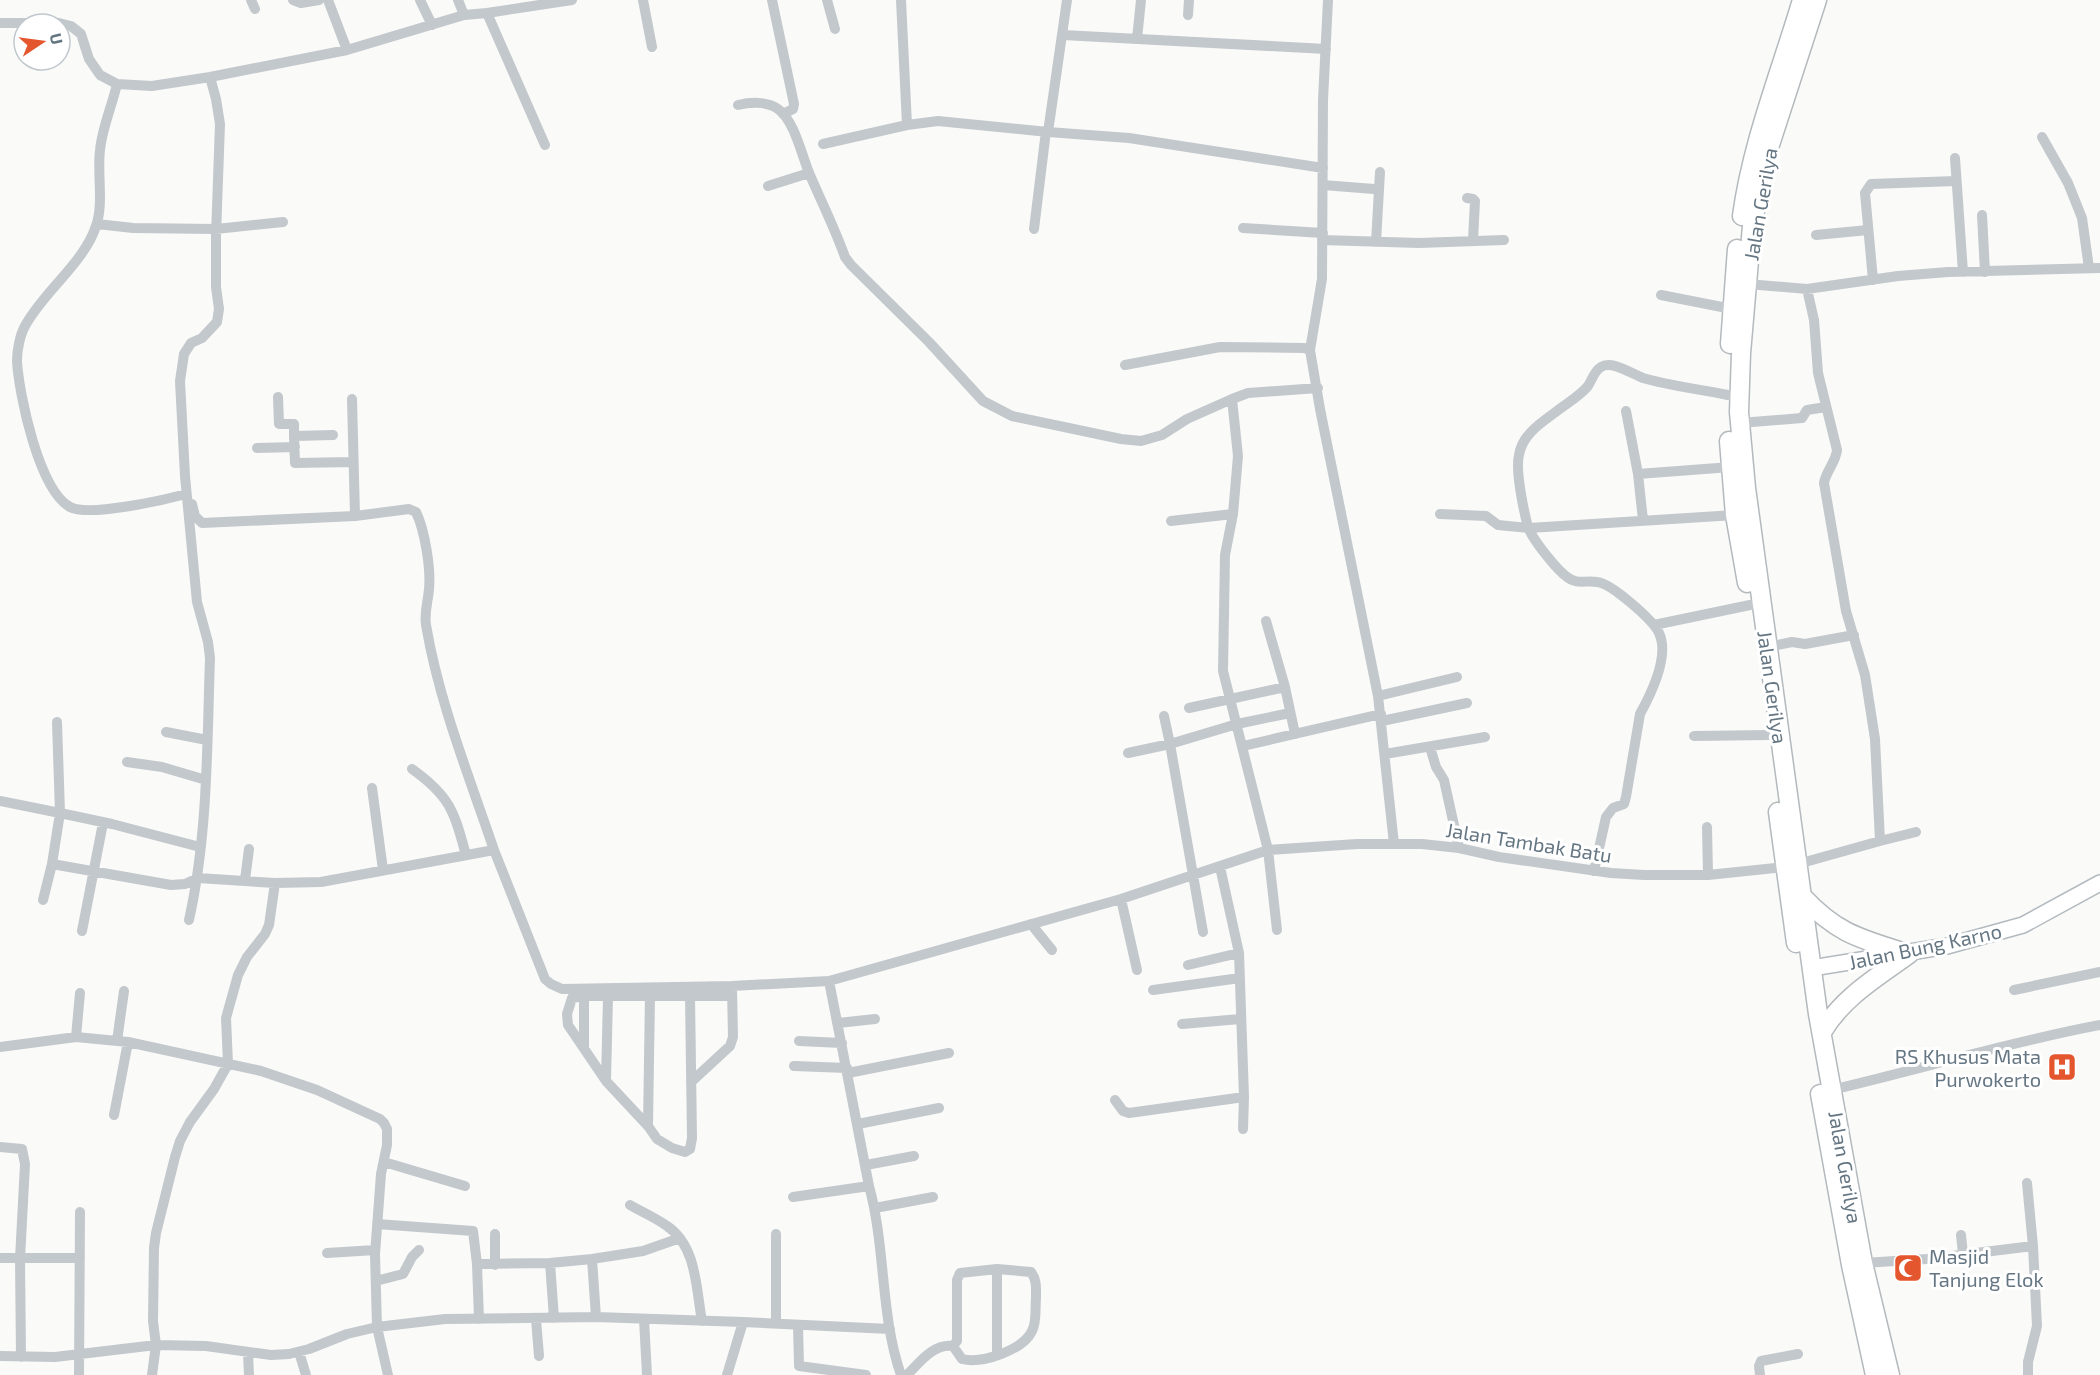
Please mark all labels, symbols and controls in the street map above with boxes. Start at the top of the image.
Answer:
north arrow [12,12,72,72]
text: U [47,31,68,46]
street label: Jalan Gerilya [1738,146,1782,262]
street label: Jalan Gerilya [1753,629,1793,745]
street label: Jalan Tambak Batu [1444,817,1614,867]
street label: Jalan Bung Karno [1846,918,2004,974]
place label: RS Khusus Mata Purwokerto [1895,1044,2041,1091]
hospital icon: RS Khusus Mata Purwokerto [2046,1051,2078,1083]
street label: Jalan Gerilya [1824,1109,1868,1225]
place label: Masjid Tanjung Elok [1929,1244,2044,1291]
mosque icon: Masjid Tanjung Elok [1892,1252,1924,1284]

